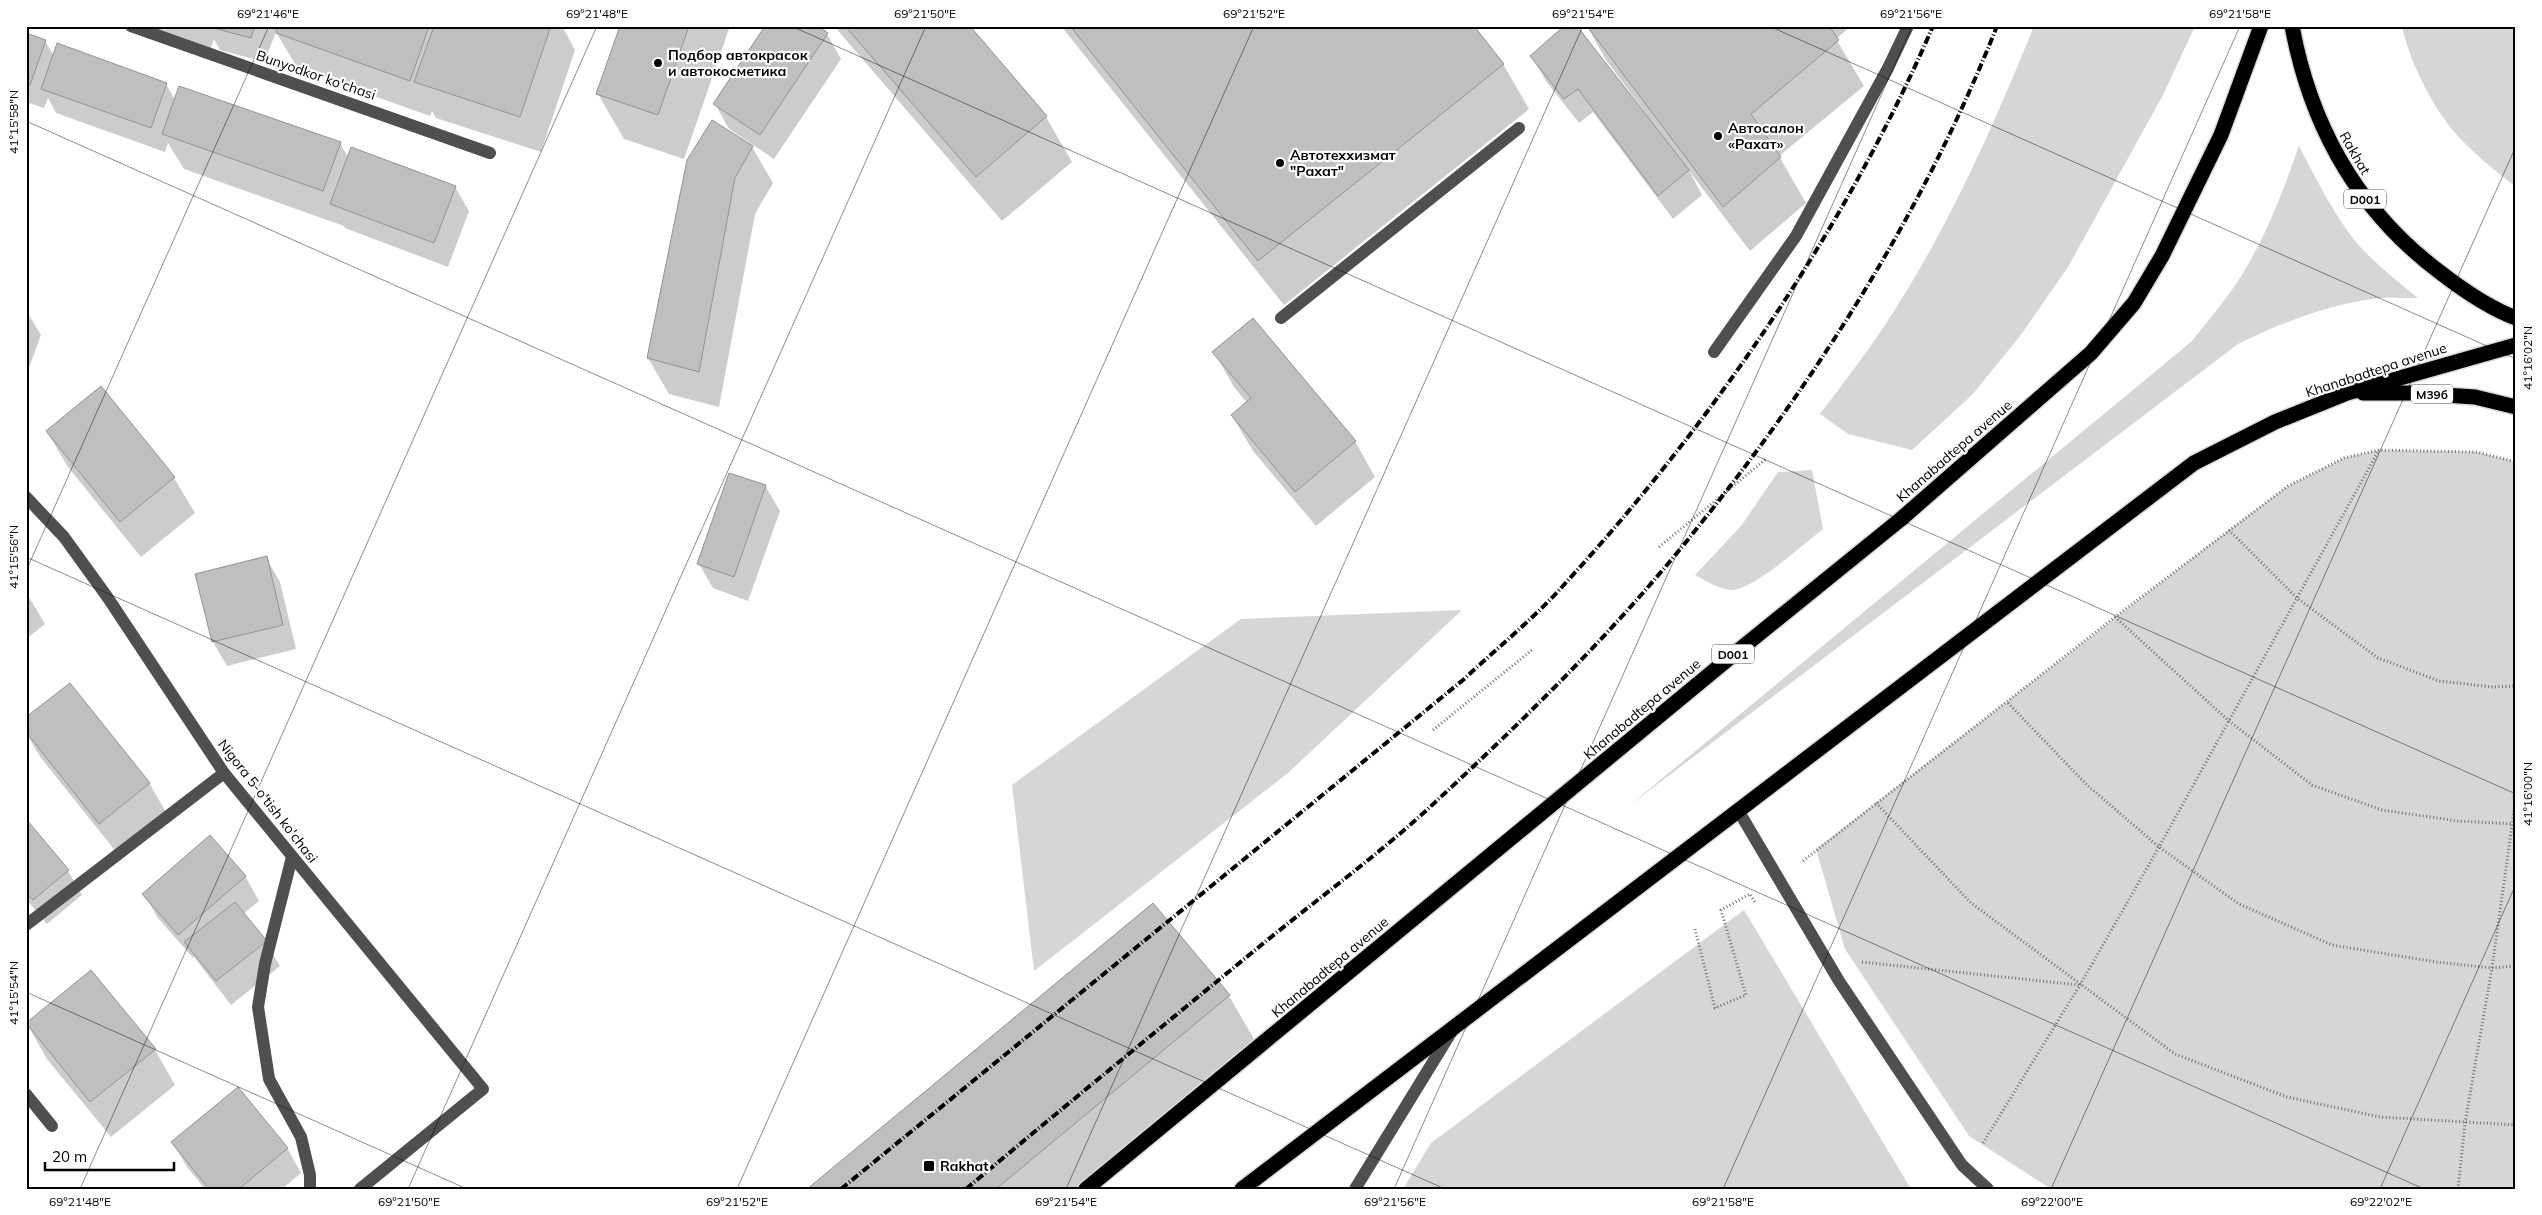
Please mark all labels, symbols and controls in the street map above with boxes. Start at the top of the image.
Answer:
text: 69°21'46"E [237,6,299,21]
text: 69°21'48"E [566,6,628,21]
text: 69°21'50"E [894,6,956,21]
text: 69°21'52"E [1223,6,1285,21]
text: 69°21'54"E [1552,6,1614,21]
text: 69°21'56"E [1880,6,1942,21]
text: 69°21'58"E [2209,6,2271,21]
street label: Bunyodkor ko'chasi [254,46,378,104]
place label: Подбор автокрасок и автокосметика [668,46,809,80]
marker: Подбор автокрасок и автокосметика [652,57,664,69]
text: 41°15'58"N [6,90,21,154]
place label: Автосалон «Рахат» [1728,119,1804,153]
street label: Rakhat [2336,128,2375,178]
marker: Автосалон «Рахат» [1712,130,1724,142]
place label: Автотеххизмат "Рахат" [1290,146,1396,180]
marker: Автотеххизмат "Рахат" [1274,157,1286,169]
road number: D001 [2344,190,2386,208]
text: 41°16'02"N [2520,326,2535,390]
street label: Khanabadtepa avenue [2303,339,2449,401]
road number: M39б [2411,384,2453,404]
street label: Khanabadtepa avenue [1892,396,2016,506]
text: 41°15'56"N [6,525,21,589]
road number: D001 [1712,644,1754,664]
street label: Khanabadtepa avenue [1580,655,1704,763]
street label: Nigora 5-o'tish ko'chasi [214,736,322,866]
text: 41°16'00"N [2520,762,2535,826]
street label: Khanabadtepa avenue [1268,913,1392,1021]
text: 41°15'54"N [6,961,21,1025]
scale bar [45,1140,174,1172]
text: 20 m [52,1147,87,1166]
place label: Rakhat [940,1157,989,1175]
marker: Rakhat [922,1159,936,1173]
text: 69°21'48"E [49,1194,111,1209]
text: 69°21'50"E [378,1194,440,1209]
text: 69°21'52"E [706,1194,768,1209]
text: 69°21'54"E [1035,1194,1097,1209]
text: 69°21'56"E [1364,1194,1426,1209]
text: 69°21'58"E [1692,1194,1754,1209]
text: 69°22'00"E [2021,1194,2083,1209]
text: 69°22'02"E [2350,1194,2412,1209]

